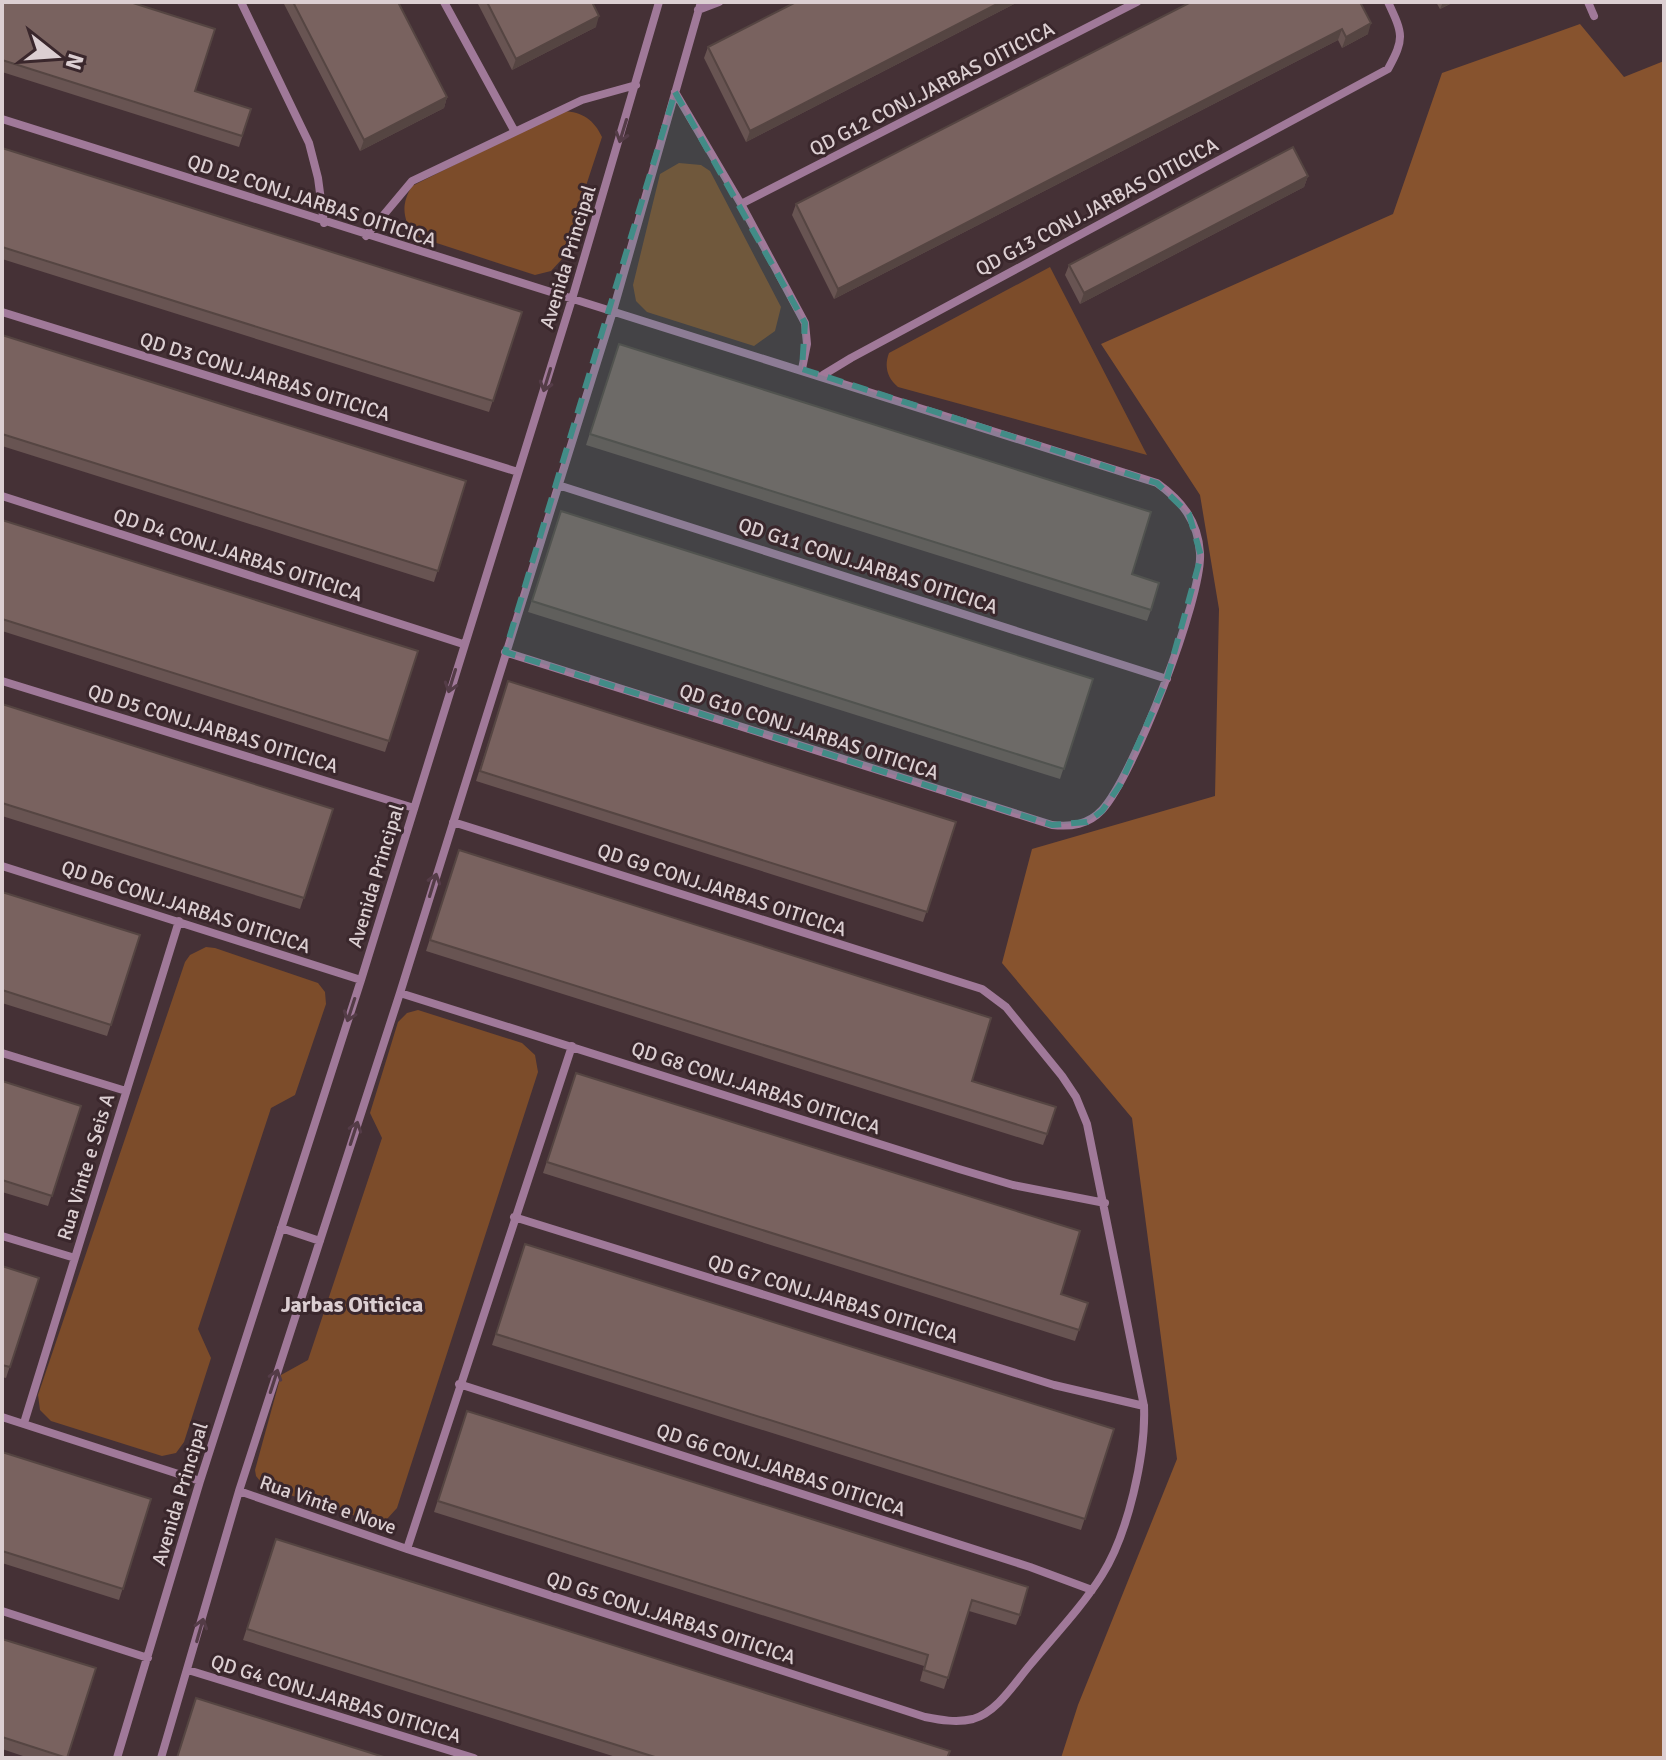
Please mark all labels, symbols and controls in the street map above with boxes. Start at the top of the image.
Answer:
north arrow [16,16,96,96]
street label: QD G12 CONJ.JARBAS OITICICA [805,16,1059,162]
text: N [59,50,90,73]
one-way arrow [615,118,629,143]
street label: QD G13 CONJ.JARBAS OITICICA [971,132,1223,282]
street label: QD D2 CONJ.JARBAS OITICICA [184,149,440,253]
street label: Avenida Principal [534,182,602,332]
street label: QD D3 CONJ.JARBAS OITICICA [137,327,393,427]
one-way arrow [539,366,554,392]
street label: QD D4 CONJ.JARBAS OITICICA [110,503,366,607]
street label: QD G11 CONJ.JARBAS OITICICA [735,512,1001,620]
one-way arrow [444,668,458,693]
street label: QD G10 CONJ.JARBAS OITICICA [676,678,942,786]
street label: QD D5 CONJ.JARBAS OITICICA [85,679,341,779]
street label: Avenida Principal [342,801,410,951]
street label: QD G9 CONJ.JARBAS OITICICA [594,838,850,942]
street label: QD D6 CONJ.JARBAS OITICICA [58,855,314,959]
one-way arrow [426,873,441,899]
one-way arrow [343,997,358,1022]
street label: QD G8 CONJ.JARBAS OITICICA [628,1036,884,1140]
street label: Rua Vinte e Seis A [52,1090,120,1244]
one-way arrow [348,1121,363,1146]
street label: QD G7 CONJ.JARBAS OITICICA [705,1249,961,1349]
district label: Jarbas Oiticica [281,1291,423,1318]
one-way arrow [268,1368,283,1393]
street label: QD G6 CONJ.JARBAS OITICICA [653,1418,909,1522]
street label: Avenida Principal [146,1419,214,1569]
street label: Rua Vinte e Nove [256,1470,400,1540]
street label: QD G5 CONJ.JARBAS OITICICA [543,1566,799,1670]
one-way arrow [193,1617,208,1643]
street label: QD G4 CONJ.JARBAS OITICICA [208,1649,464,1749]

